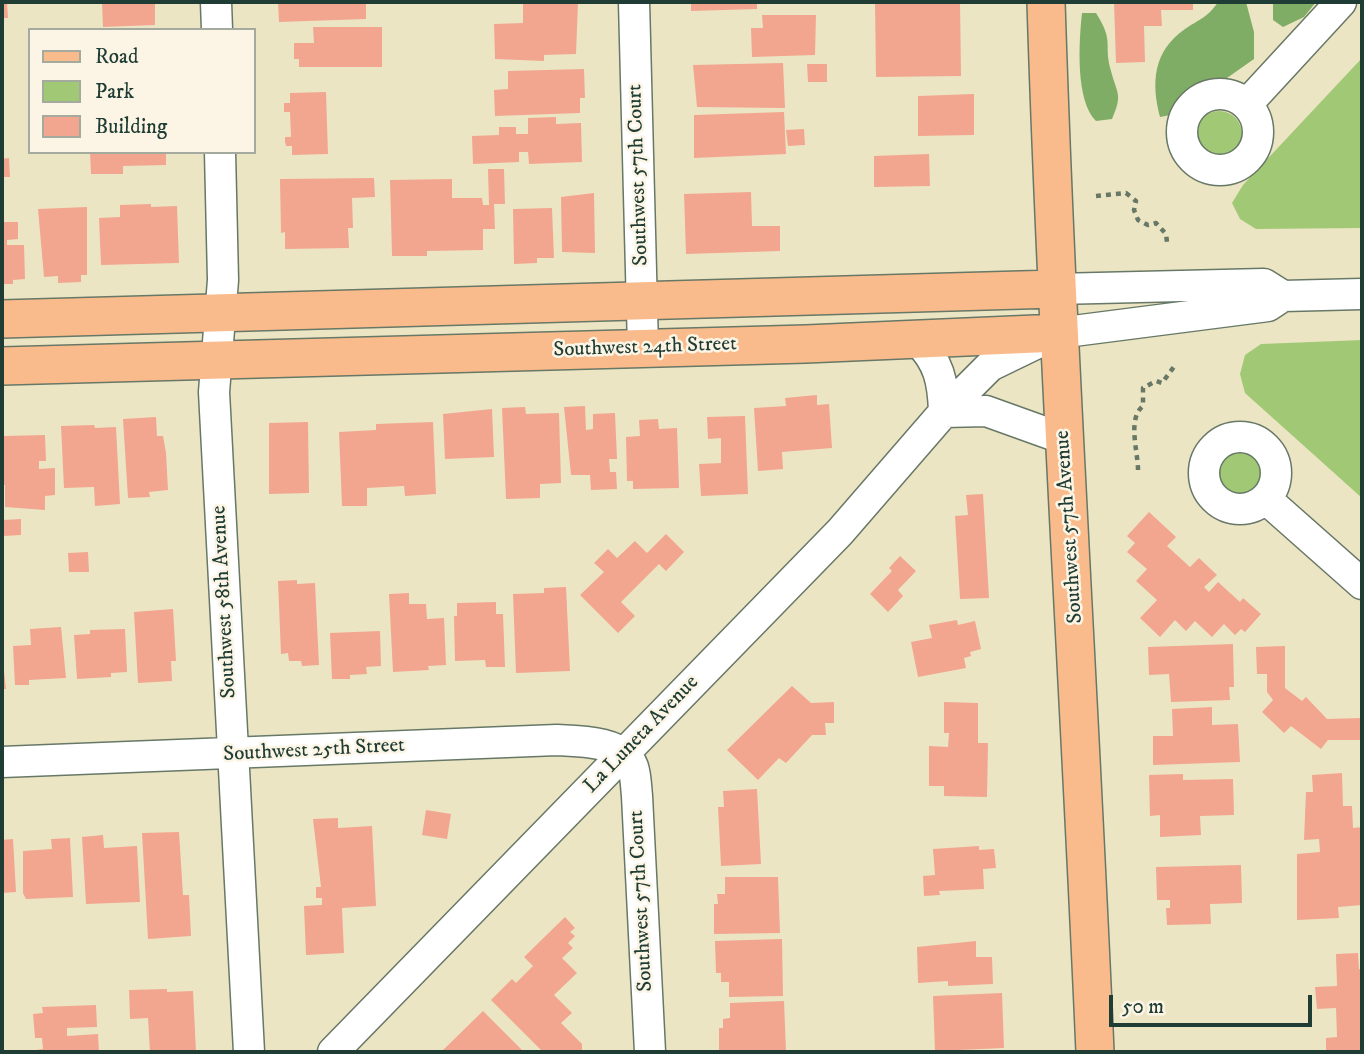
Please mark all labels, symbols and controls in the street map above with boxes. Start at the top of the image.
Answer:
legend [28,28,256,154]
text: Road [95,44,139,70]
text: Park [95,79,134,105]
street label: Southwest 57th Court [623,84,655,266]
text: Building [95,114,167,140]
street label: Southwest 24th Street [553,332,737,364]
street label: Southwest 57th Avenue [1051,430,1089,624]
street label: Southwest 58th Avenue [207,505,243,699]
street label: La Luneta Avenue [579,671,705,799]
street label: Southwest 25th Street [223,734,405,768]
street label: Southwest 57th Court [625,810,659,992]
scale bar [1112,981,1315,1025]
text: 50 m [1122,994,1164,1020]

